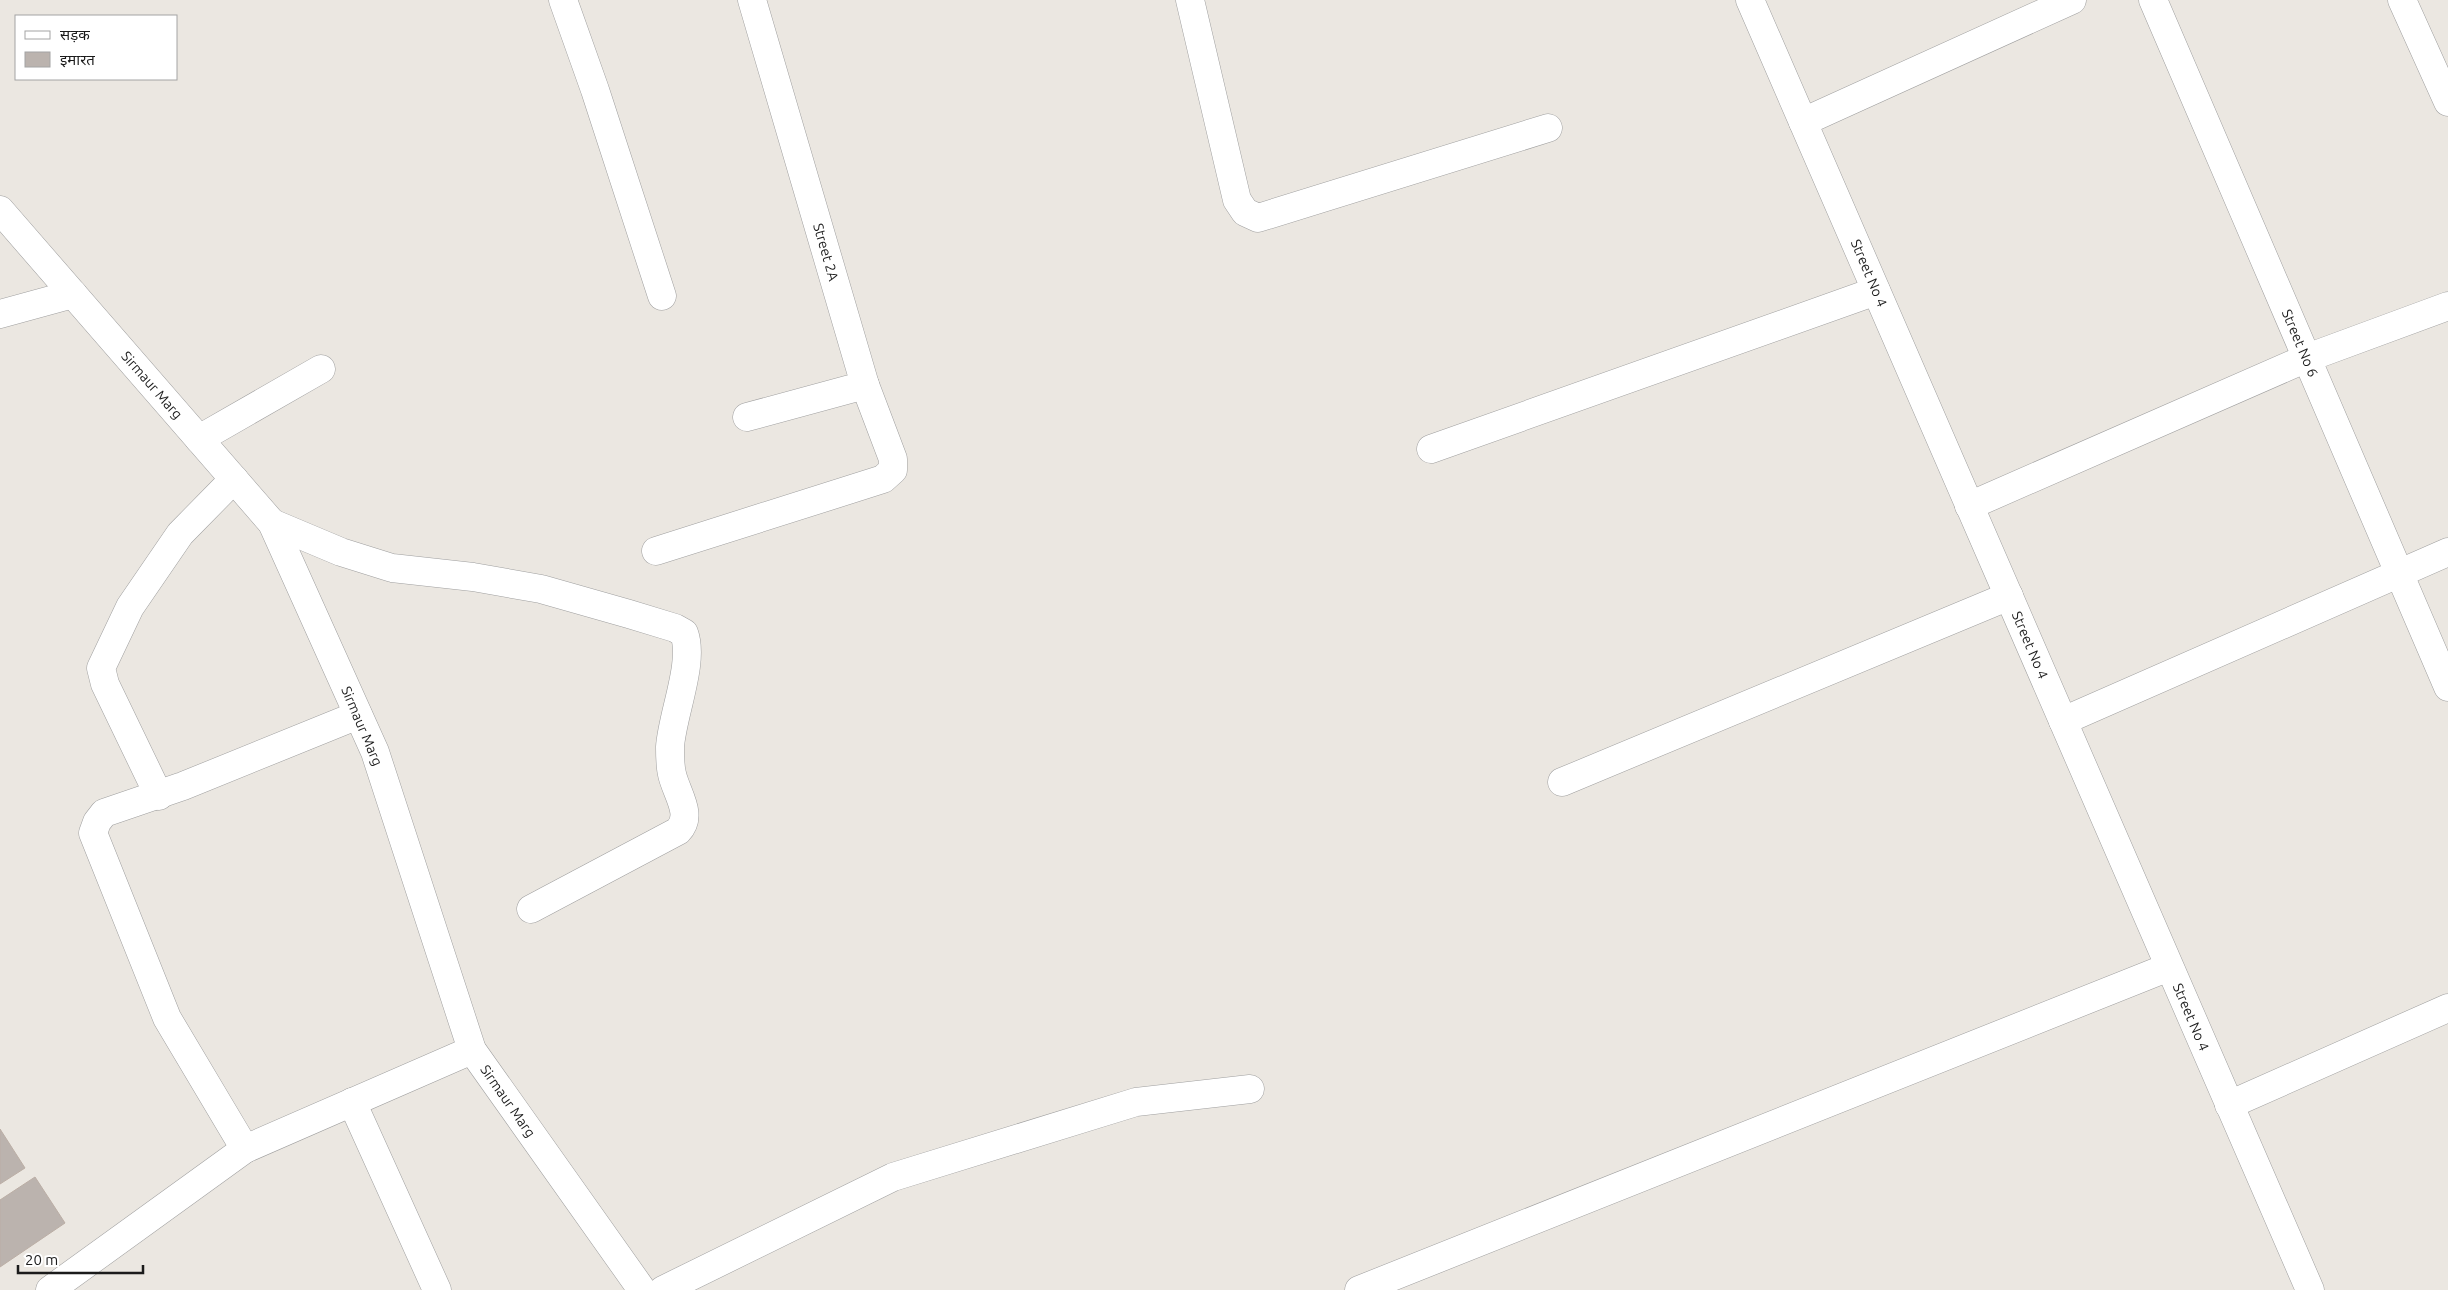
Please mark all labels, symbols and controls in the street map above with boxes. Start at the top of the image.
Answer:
legend [15,15,178,80]
text: सड़क [60,26,90,43]
text: इमारत [60,51,95,68]
street label: Street 2A [810,221,842,283]
street label: Street No 4 [1848,237,1890,309]
street label: Street No 6 [2279,307,2321,379]
street label: Sirmaur Marg [118,348,186,422]
street label: Street No 4 [2009,609,2051,681]
street label: Sirmaur Marg [338,684,386,768]
street label: Street No 4 [2170,981,2212,1053]
street label: Sirmaur Marg [477,1062,539,1140]
scale bar [18,1242,142,1274]
text: 20 m [25,1251,58,1268]

